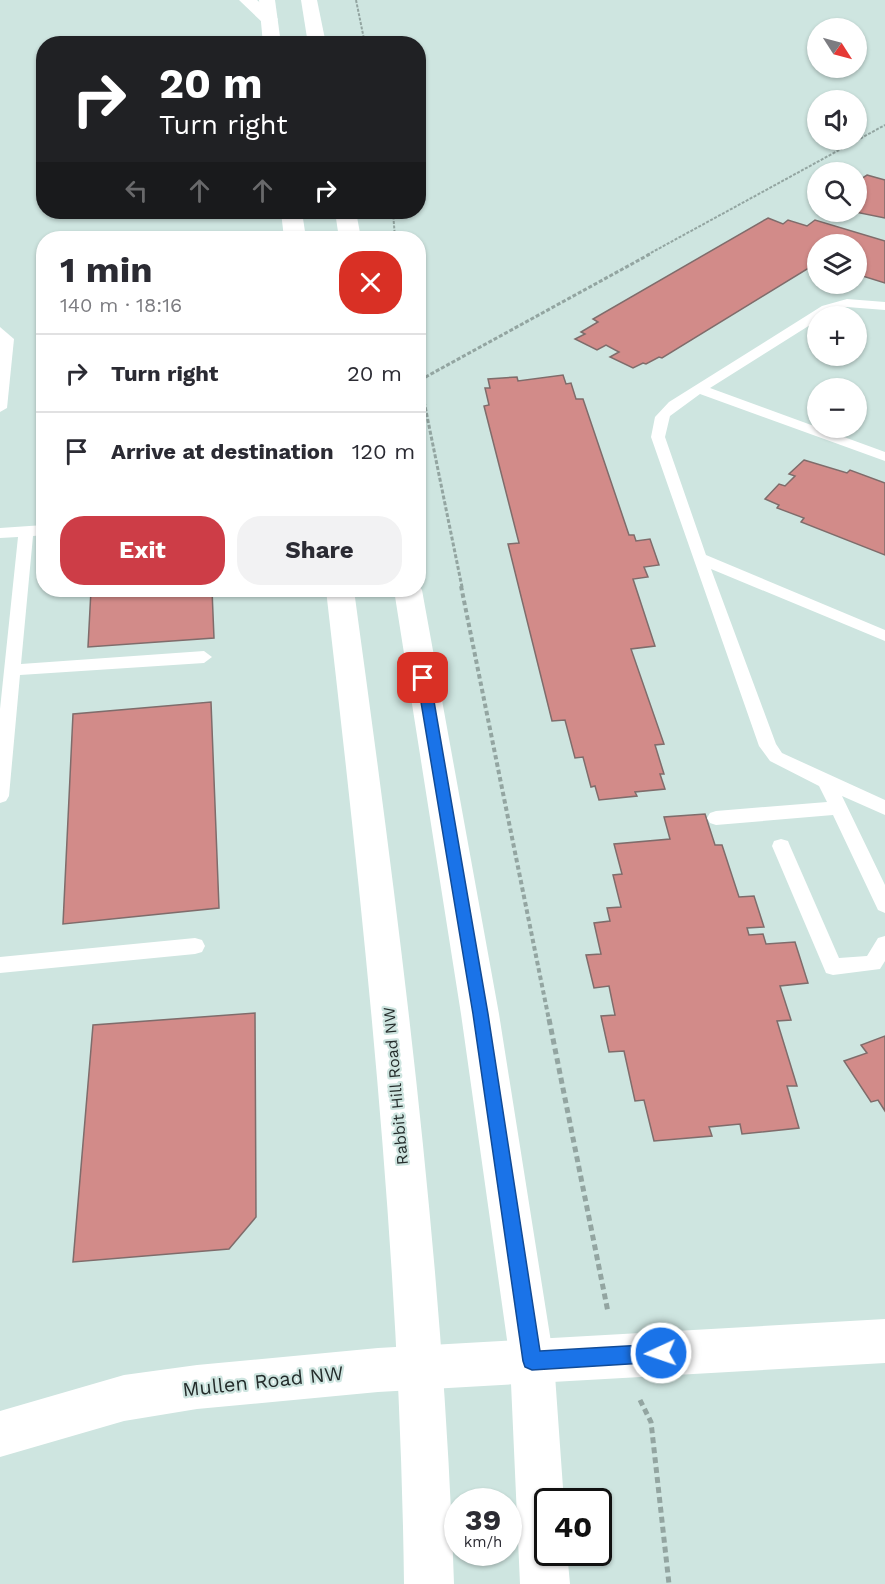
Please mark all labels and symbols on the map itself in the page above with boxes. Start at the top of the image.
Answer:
north arrow [807,18,867,78]
pin [397,652,448,703]
street label: Rabbit Hill Road NW [379,1006,412,1166]
position arrow [629,1321,693,1385]
street label: Mullen Road NW [181,1361,345,1401]
speed limit sign: 40 [534,1488,612,1566]

